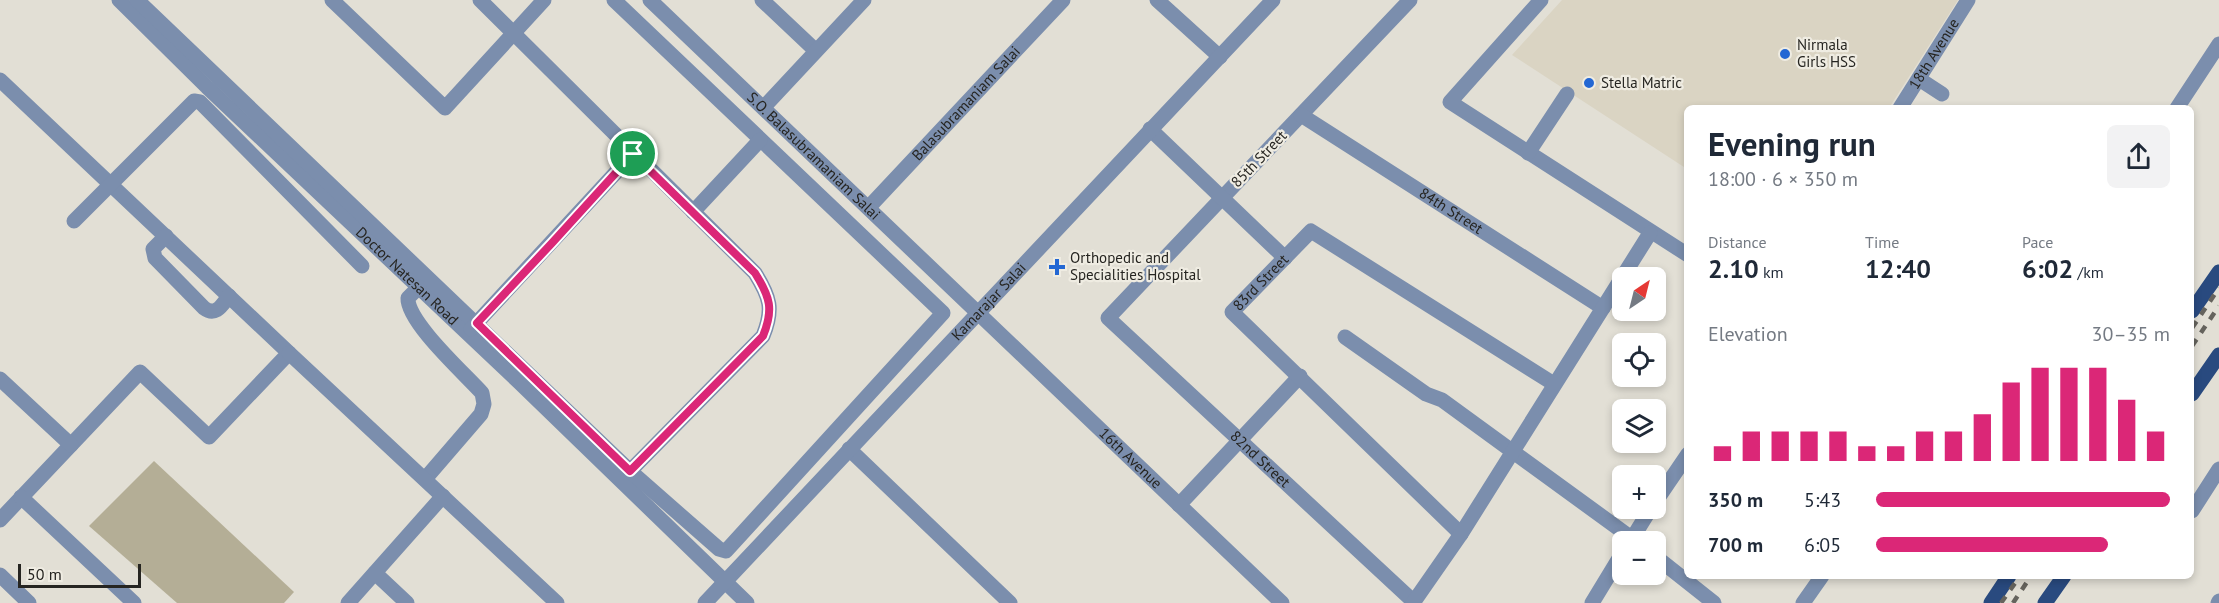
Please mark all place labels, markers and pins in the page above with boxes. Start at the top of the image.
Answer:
place label: Nirmala Girls HSS [1797,35,1856,71]
marker: Nirmala Girls HSS [1778,47,1792,61]
place label: Stella Matric [1601,73,1682,92]
marker: Stella Matric [1582,76,1596,90]
pin [607,128,658,179]
place label: Orthopedic and Specialities Hospital [1070,248,1201,284]
marker: Orthopedic and Specialities Hospital [1048,258,1066,276]

